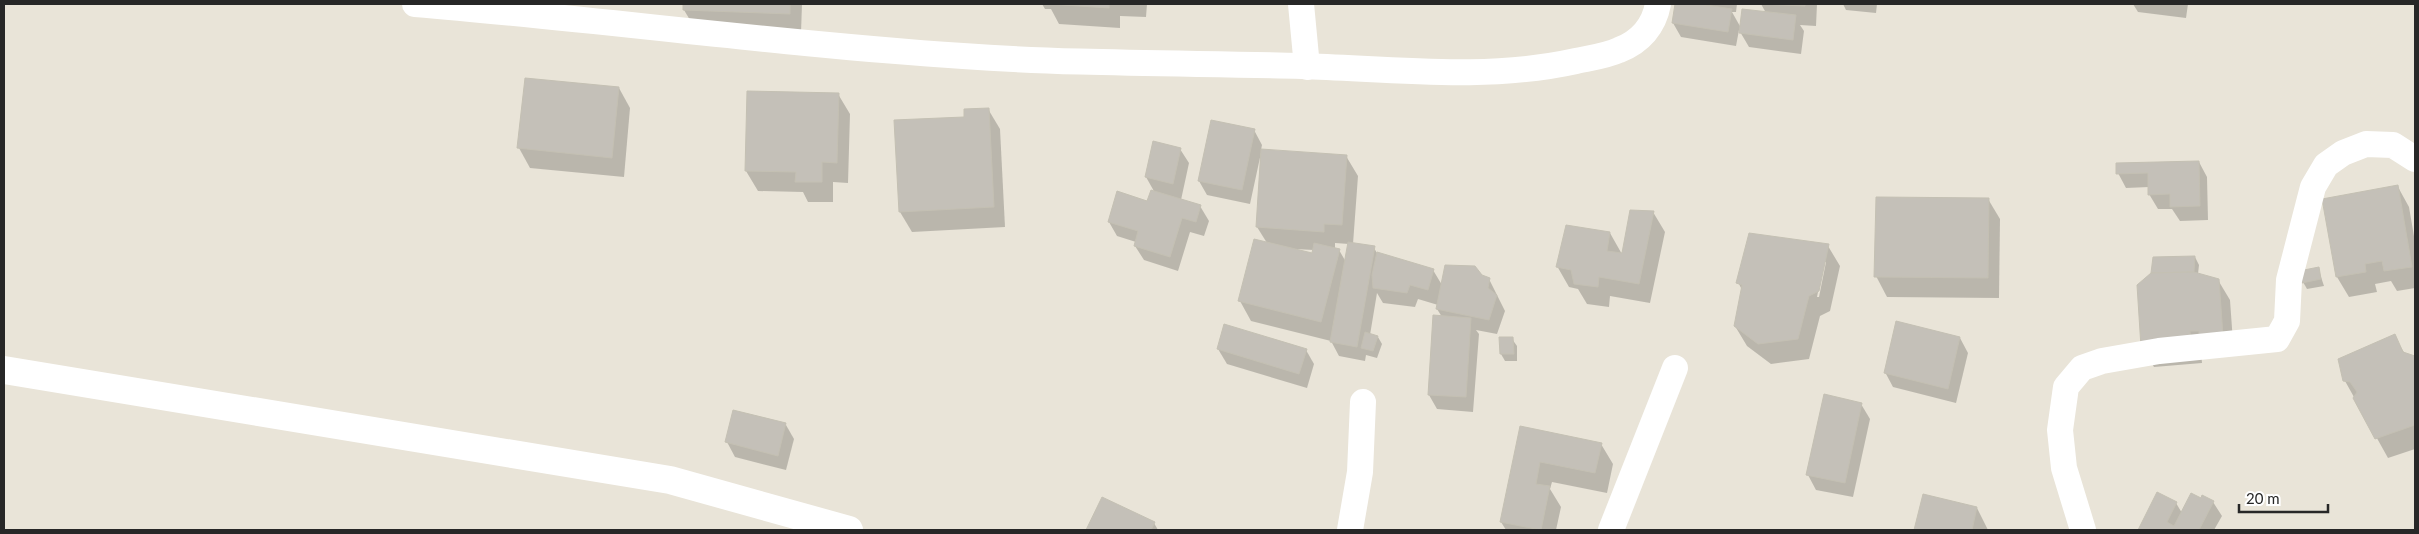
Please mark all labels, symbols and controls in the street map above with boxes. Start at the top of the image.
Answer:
scale bar [2239,482,2328,514]
text: 20 m [2246,489,2280,507]

